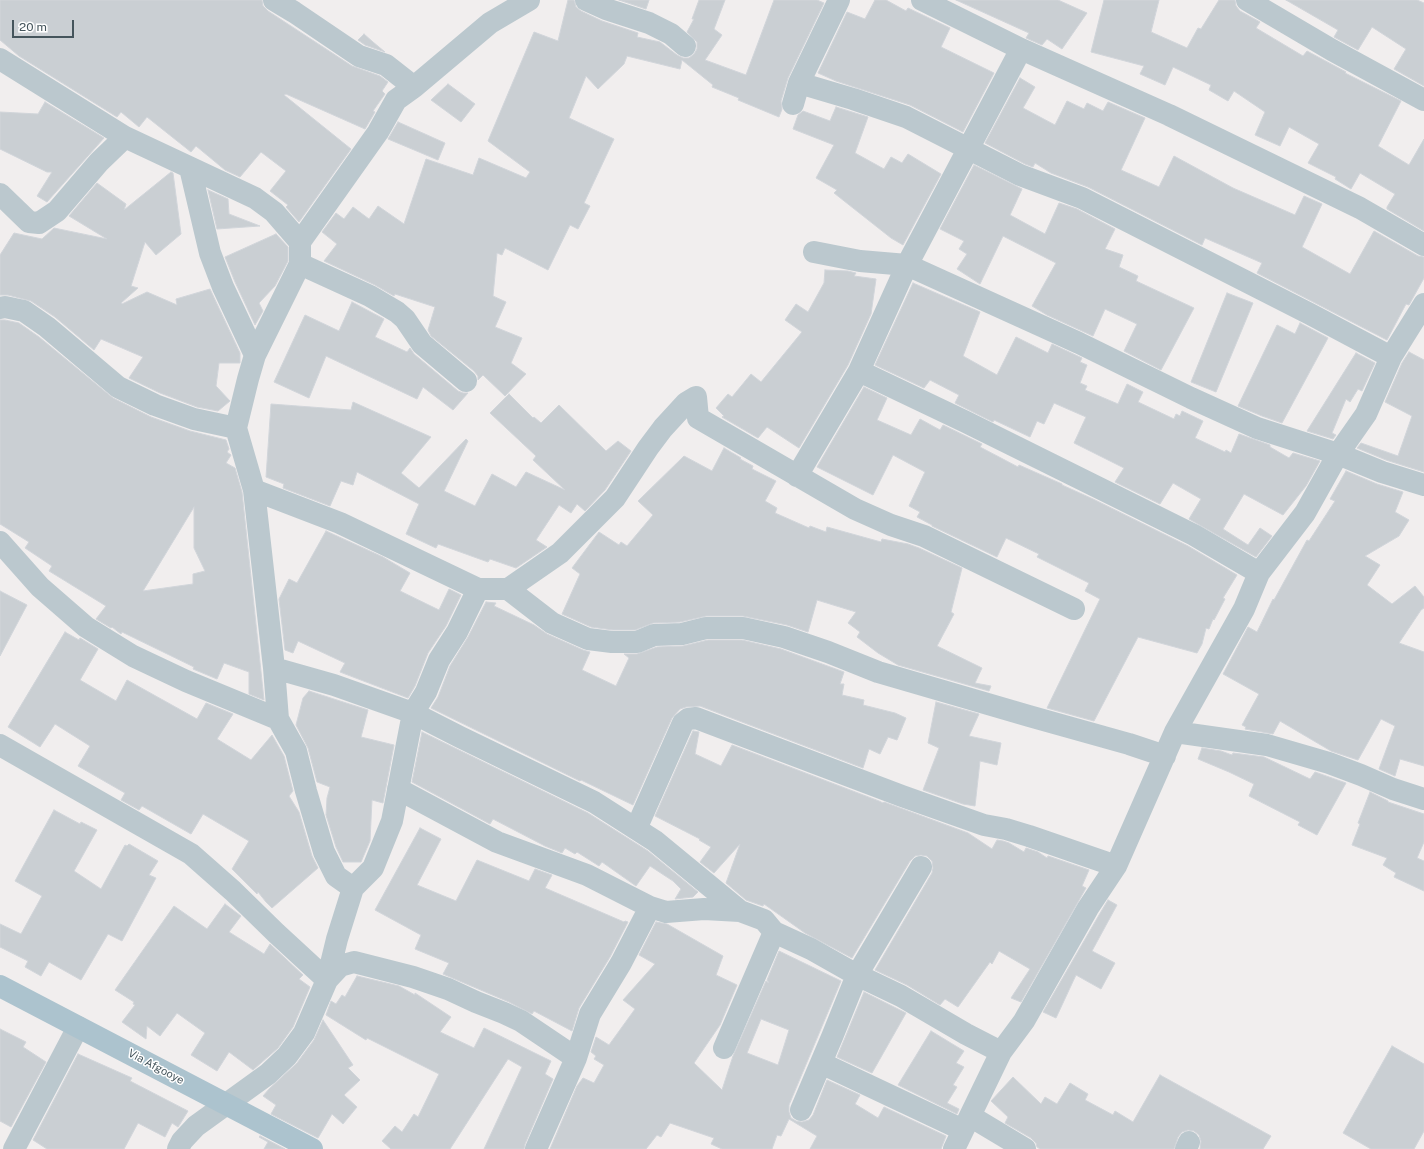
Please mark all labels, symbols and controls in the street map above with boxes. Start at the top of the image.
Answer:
scale bar [14,12,76,38]
text: 20 m [19,20,47,34]
street label: Via Afgooye [126,1047,186,1087]

